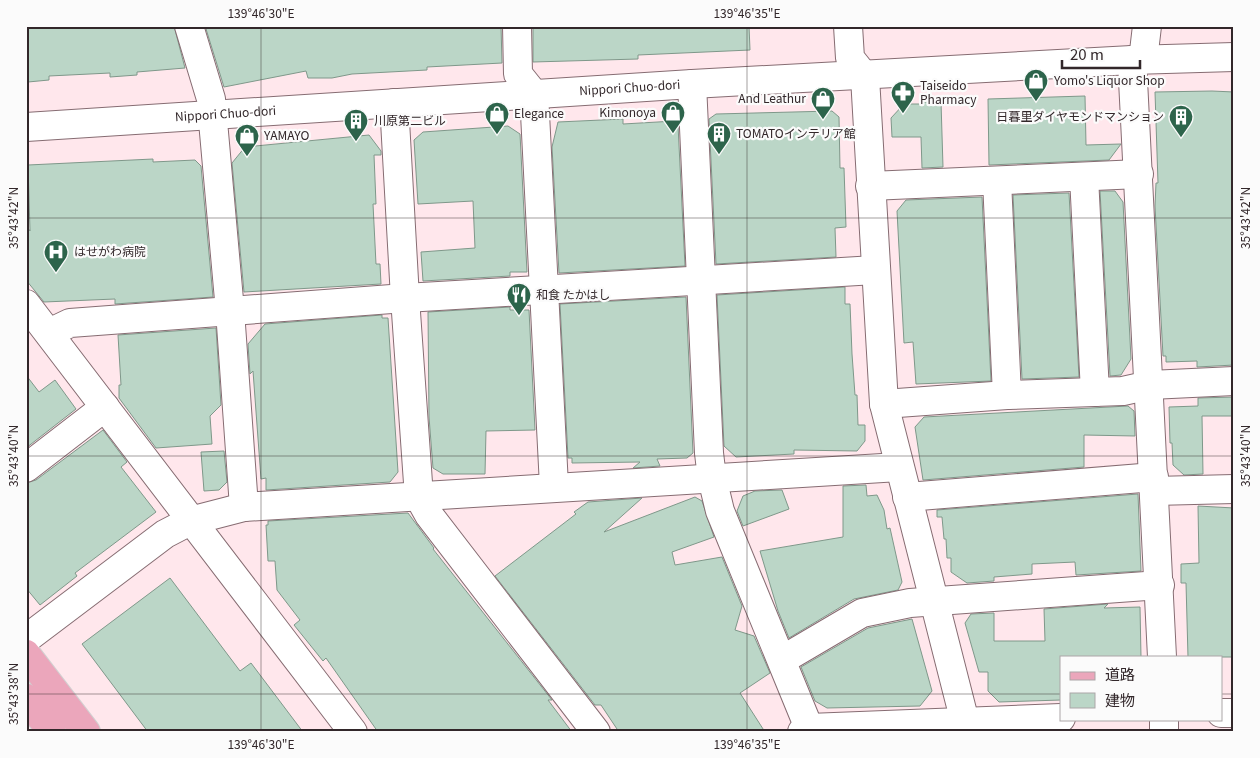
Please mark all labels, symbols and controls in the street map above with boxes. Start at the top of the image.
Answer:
text: 139°46'30"E [227,4,295,21]
text: 139°46'35"E [713,4,781,21]
scale bar [1062,38,1140,70]
text: 20 m [1070,43,1104,64]
shop icon: Yomo's Liquor Shop [1023,68,1049,102]
place label: Yomo's Liquor Shop [1053,71,1165,88]
street label: Nippori Chuo-dori [579,75,681,98]
place label: Taiseido Pharmacy [920,76,977,107]
pharmacy icon: Taiseido Pharmacy [890,80,916,114]
shop icon: And Leathur [810,86,836,120]
place label: And Leathur [738,89,806,106]
shop icon: Kimonoya [660,100,686,134]
street label: Nippori Chuo-dori [174,101,277,124]
shop icon: Elegance [484,101,510,135]
place label: Kimonoya [599,103,656,120]
place label: Elegance [514,104,564,121]
building icon: 日暮里ダイヤモンドマンション [1168,104,1194,138]
place label: 日暮里ダイヤモンドマンション [996,107,1164,124]
building icon: 川原第二ビル [343,108,369,142]
place label: 川原第二ビル [374,111,446,128]
building icon: TOMATOインテリア館 [706,121,732,155]
shop icon: YAMAYO [234,123,260,157]
place label: TOMATOインテリア館 [736,124,856,141]
place label: YAMAYO [263,126,309,143]
text: 35°43'42"N [4,187,21,249]
text: 35°43'42"N [1236,187,1253,249]
hospital icon: はせがわ病院 [43,239,69,273]
place label: はせがわ病院 [74,242,146,259]
restaurant icon: 和食 たかはし [506,282,532,316]
place label: 和食 たかはし [536,285,610,302]
text: 35°43'40"N [4,425,21,487]
text: 35°43'40"N [1236,425,1253,487]
legend [1060,656,1222,720]
text: 35°43'38"N [4,663,21,725]
text: 道路 [1105,663,1135,684]
text: 建物 [1105,689,1135,710]
text: 139°46'30"E [227,735,295,752]
text: 139°46'35"E [713,735,781,752]

